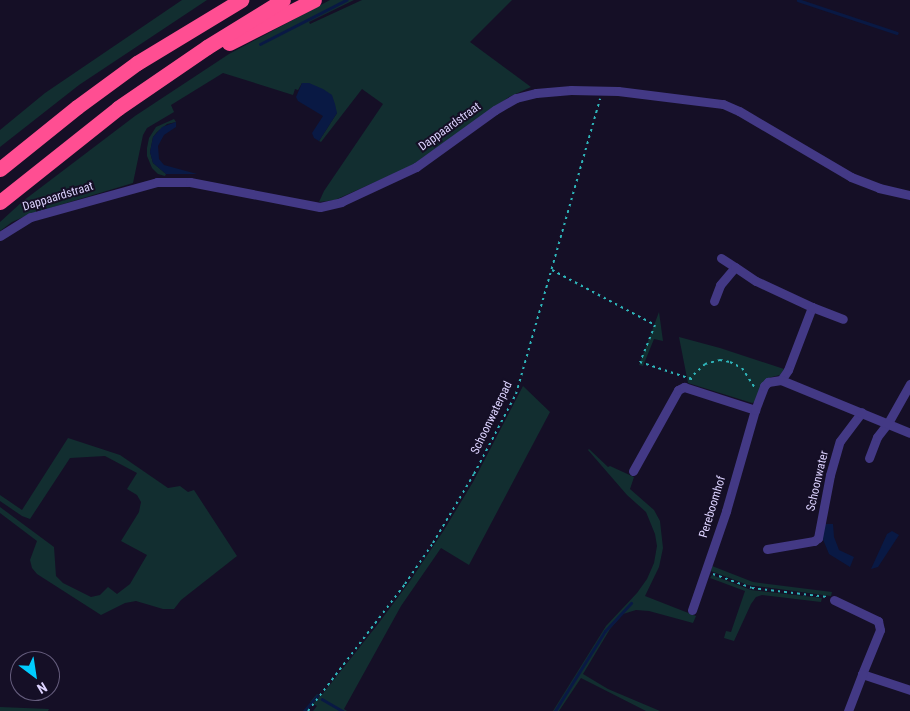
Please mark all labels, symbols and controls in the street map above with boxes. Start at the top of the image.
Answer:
street label: Dappaardstraat [416,100,484,154]
street label: Dappaardstraat [21,179,95,215]
street label: Schoonwaterpad [468,379,516,457]
street label: Schoonwater [804,449,832,513]
street label: Pereboomhof [697,474,729,540]
north arrow [10,651,60,701]
text: N [34,679,50,697]

